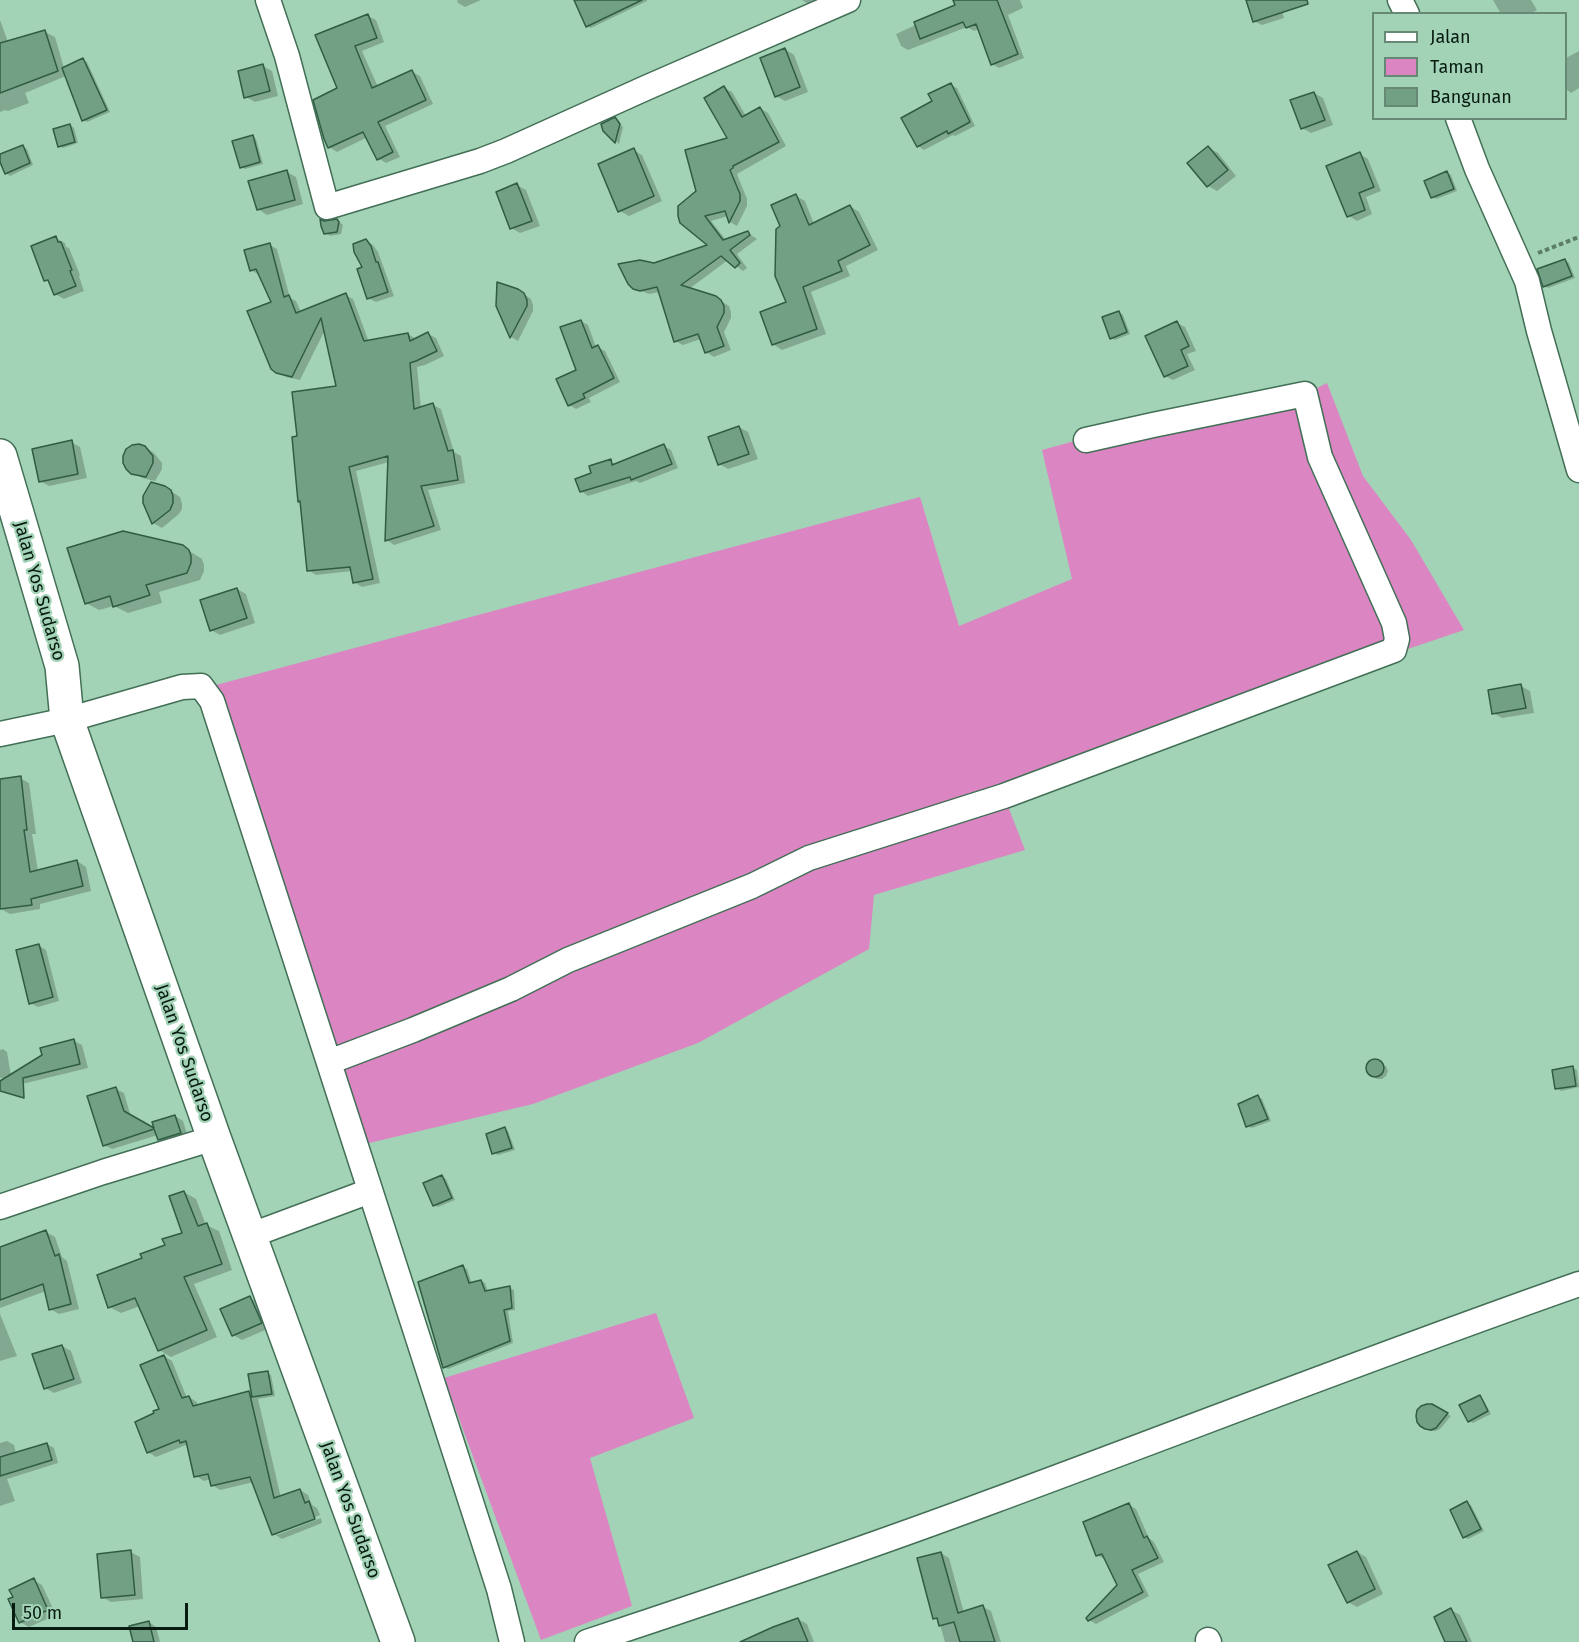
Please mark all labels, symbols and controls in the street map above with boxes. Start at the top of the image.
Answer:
legend [1372,12,1567,120]
text: Jalan [1430,26,1471,48]
text: Taman [1430,56,1484,78]
text: Bangunan [1430,86,1512,108]
street label: Jalan Yos Sudarso [9,519,69,663]
street label: Jalan Yos Sudarso [150,981,218,1125]
street label: Jalan Yos Sudarso [315,1438,385,1582]
scale bar [15,1591,190,1629]
text: 50 m [23,1602,62,1624]

